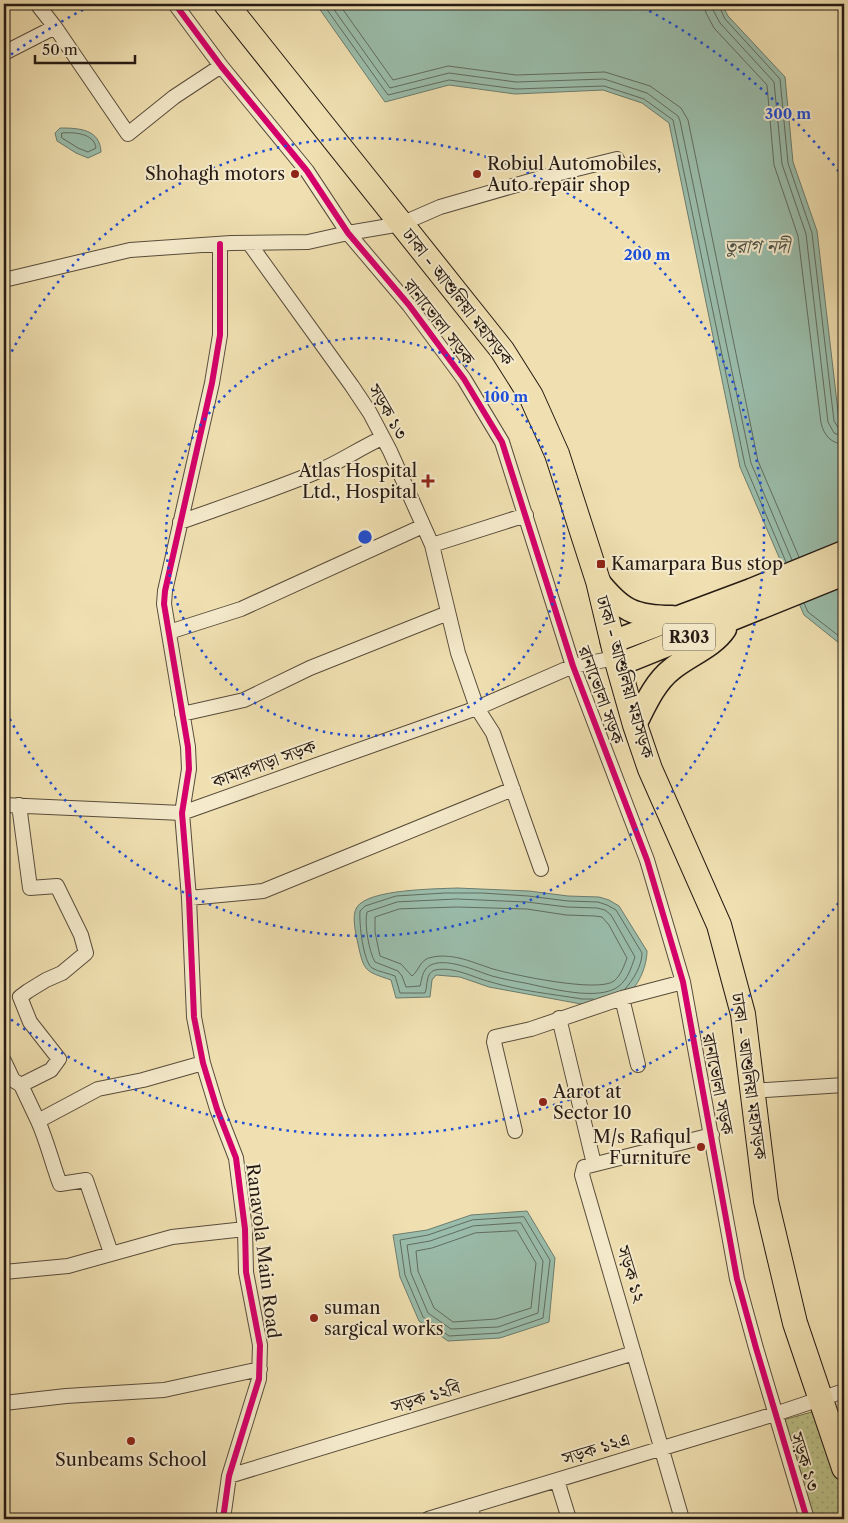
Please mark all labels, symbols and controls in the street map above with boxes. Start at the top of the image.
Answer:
scale bar [35,32,135,64]
text: 50 m [42,40,78,59]
text: 300 m [765,104,811,123]
place label: Robiul Automobiles, Auto repair shop [486,153,662,196]
place label: Shohagh motors [145,163,285,185]
marker: Shohagh motors [289,168,301,180]
marker: Robiul Automobiles, Auto repair shop [471,168,483,180]
street label: ঢাকা - আশুলিয়া মহাসড়ক [397,223,519,371]
water label: তুরাগ নদী [724,235,792,258]
text: 200 m [624,245,670,264]
street label: রানাভোলা সড়ক [398,274,480,370]
street label: সড়ক ১৩ [363,379,413,444]
text: 100 m [484,387,528,406]
place label: Atlas Hospital Ltd., Hospital [297,460,417,503]
marker: Atlas Hospital Ltd., Hospital [421,474,435,488]
centre of rings [356,528,374,546]
place label: Kamarpara Bus stop [611,553,783,575]
marker: Kamarpara Bus stop [595,558,607,570]
street label: ঢাকা - আশুলিয়া মহাসড়ক [591,592,659,762]
road number: R303 [663,624,715,650]
street label: রানাভোলা সড়ক [573,642,629,748]
street label: কামারপাড়া সড়ক [208,735,320,793]
street label: ঢাকা - আশুলিয়া মহাসড়ক [726,990,772,1162]
street label: রানাভোলা সড়ক [697,1031,739,1138]
place label: Aarot at Sector 10 [552,1081,632,1124]
marker: Aarot at Sector 10 [537,1096,549,1108]
place label: M/s Rafiqul Furniture [593,1126,691,1169]
marker: M/s Rafiqul Furniture [695,1141,707,1153]
street label: Ranavola Main Road [241,1162,285,1340]
street label: সড়ক ১২ [612,1242,650,1306]
place label: suman sargical works [324,1297,444,1340]
marker: suman sargical works [308,1312,320,1324]
street label: সড়ক ১২বি [388,1376,464,1418]
street label: সড়ক ১২এ [559,1428,632,1470]
street label: সড়ক ১৩ [785,1429,824,1494]
marker: Sunbeams School [125,1435,137,1447]
place label: Sunbeams School [55,1449,207,1471]

